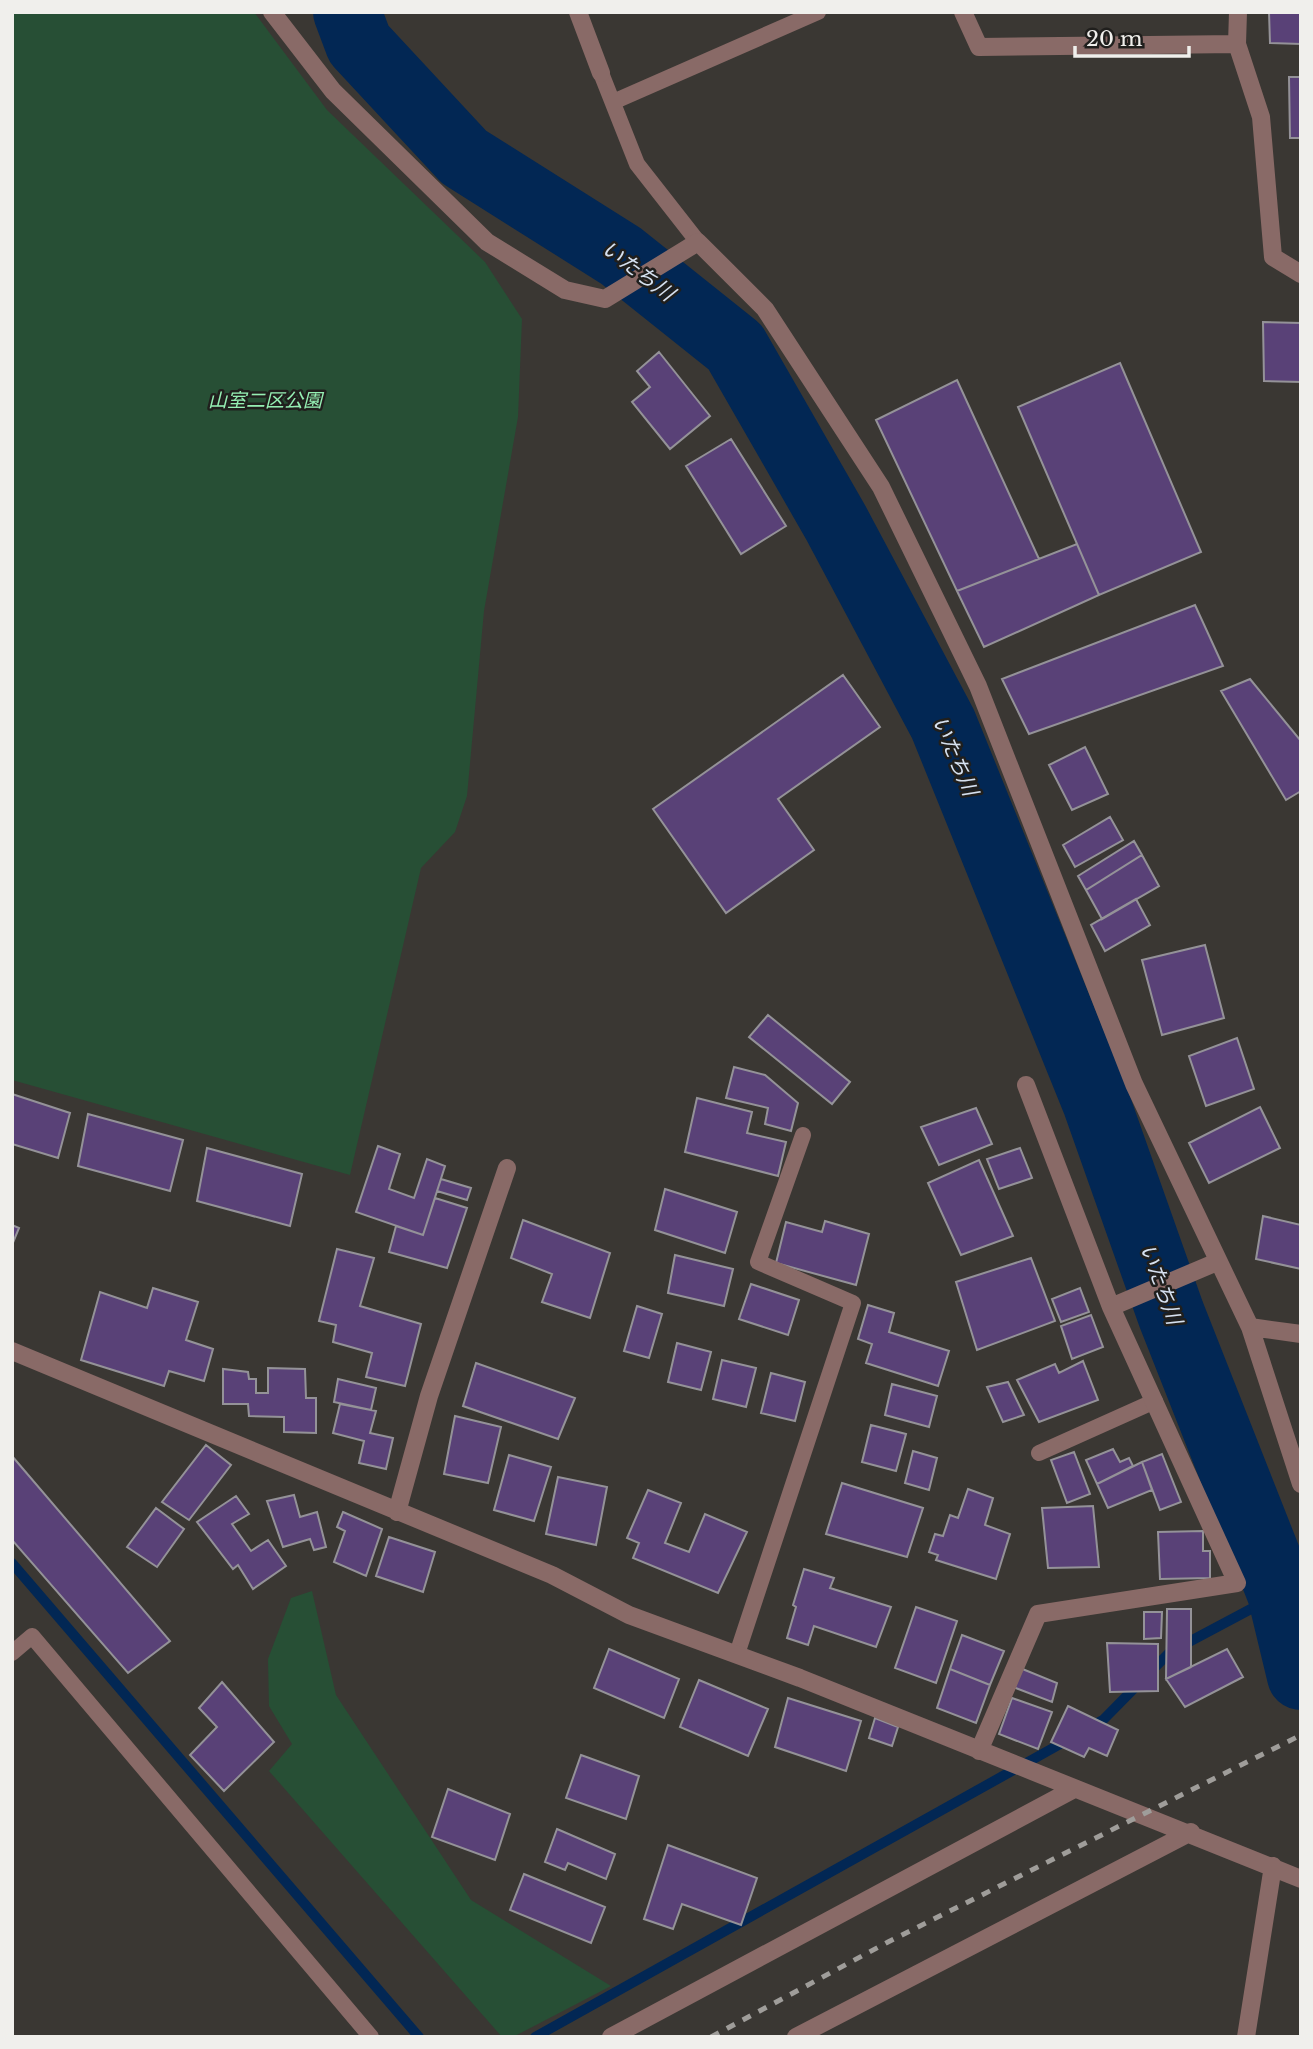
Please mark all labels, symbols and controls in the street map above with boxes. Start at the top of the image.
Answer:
scale bar [1075,14,1189,58]
text: 20 m [1086,26,1143,52]
water label: いたち川 [597,235,681,308]
park label: 山室二区公園 [208,389,325,412]
water label: いたち川 [927,712,984,802]
water label: いたち川 [1134,1240,1188,1330]

